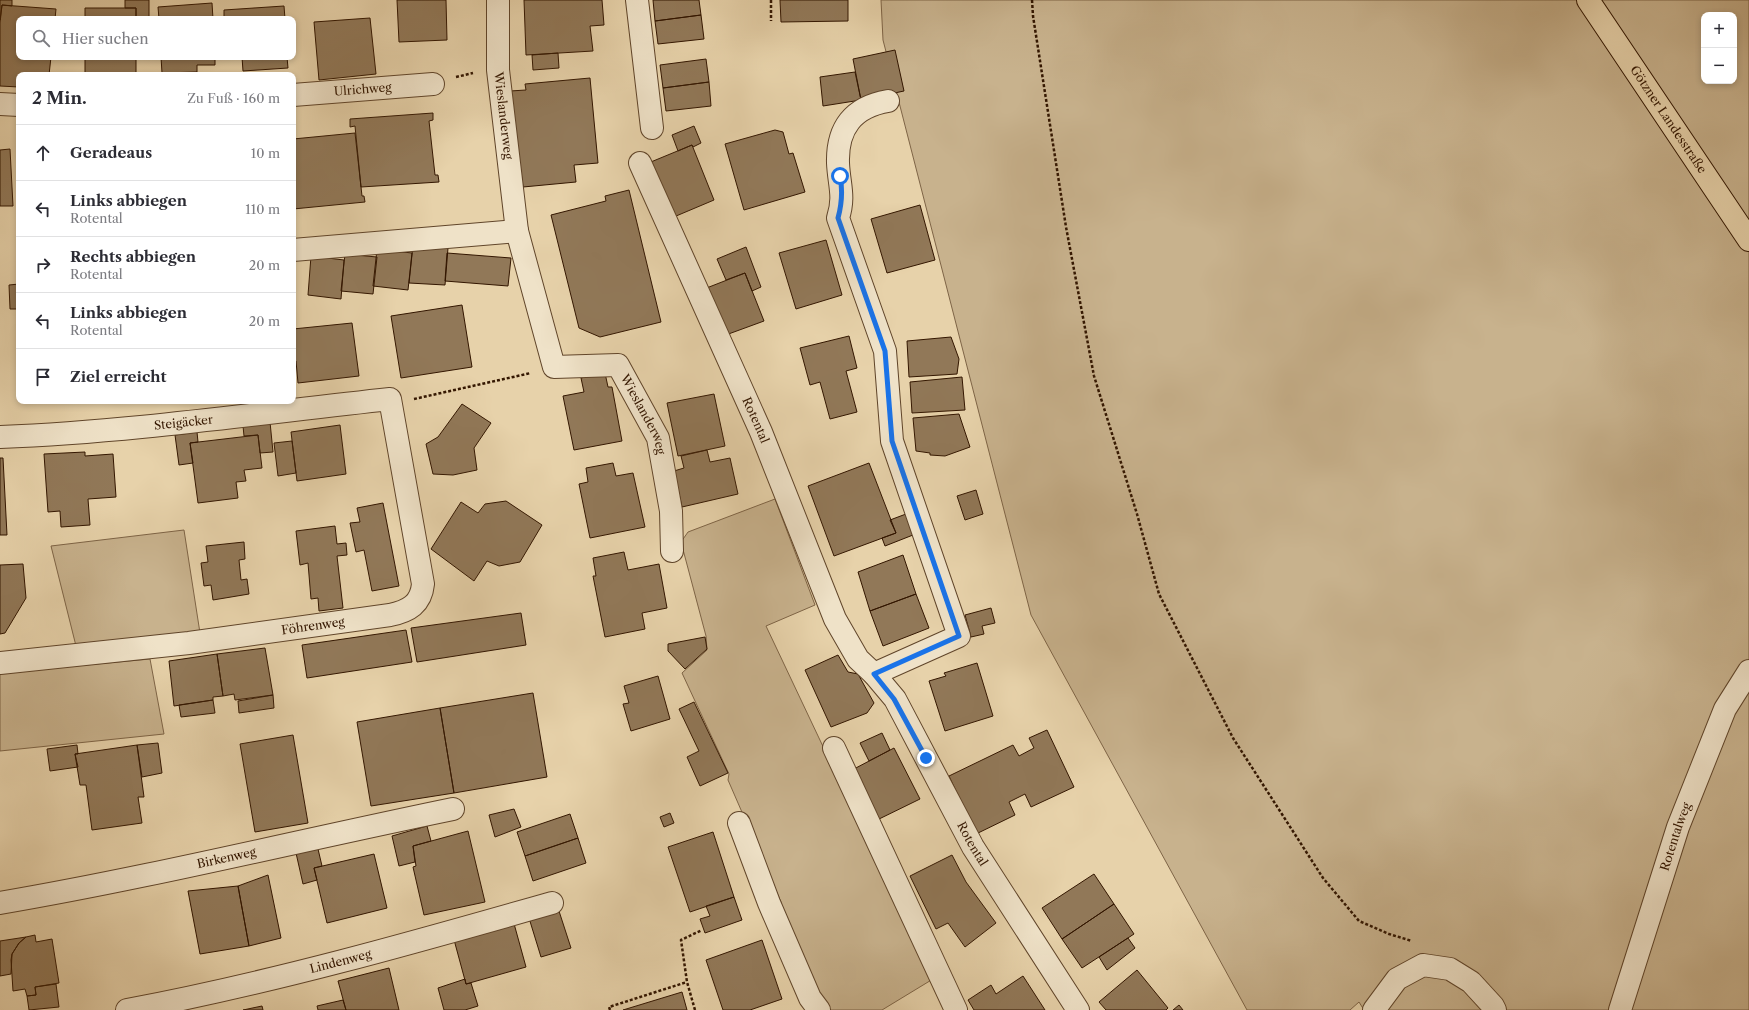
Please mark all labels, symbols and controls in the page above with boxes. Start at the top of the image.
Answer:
map controls [1701,12,1737,84]
button: + [1701,12,1737,48]
search box [16,16,296,60]
icon: search [30,27,52,49]
text: Hier suchen [62,29,149,48]
button: − [1701,48,1737,84]
street label: Götzner Landesstraße [1627,63,1710,176]
street label: Wieslanderweg [491,70,517,161]
street label: Ulrichweg [333,79,393,99]
text: 2 Min. [32,88,87,108]
text: Zu Fuß · 160 m [187,90,280,106]
icon: ahead [32,142,54,164]
text: Geradeaus [70,143,152,162]
text: 10 m [251,145,280,161]
route start [831,167,849,185]
text: Links abbiegen [70,191,187,210]
icon: left [32,198,54,220]
text: 110 m [245,201,280,217]
text: Rotental [70,210,123,226]
text: Rechts abbiegen [70,247,196,266]
icon: right [32,254,54,276]
text: 20 m [249,257,280,273]
text: Rotental [70,266,123,282]
text: Links abbiegen [70,303,187,322]
icon: left [32,310,54,332]
text: 20 m [249,313,280,329]
text: Rotental [70,322,123,338]
icon: arrive [32,366,54,388]
text: Ziel erreicht [70,367,166,386]
street label: Wieslanderweg [617,371,669,456]
street label: Rotental [739,395,773,446]
street label: Steigäcker [153,411,214,433]
street label: Föhrenweg [280,614,346,637]
route end [917,749,935,767]
street label: Rotentalweg [1657,800,1694,873]
street label: Rotental [954,819,991,869]
street label: Birkenweg [195,844,258,871]
street label: Lindenweg [308,946,373,976]

